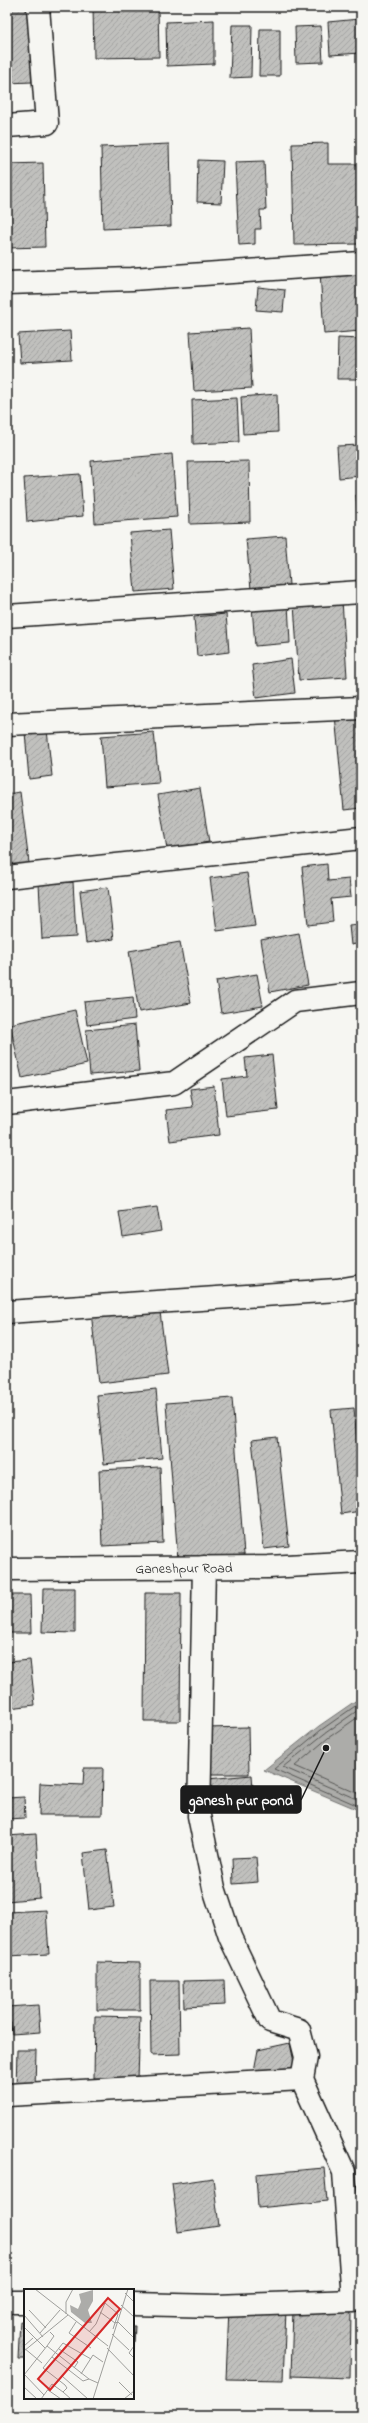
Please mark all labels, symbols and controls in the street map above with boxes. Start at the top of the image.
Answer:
street label: Ganeshpur Road [135,1558,233,1580]
callout: ganesh pur pond [181,1786,301,1813]
text: ganesh pur pond [188,1790,294,1814]
inset map [24,2289,134,2399]

